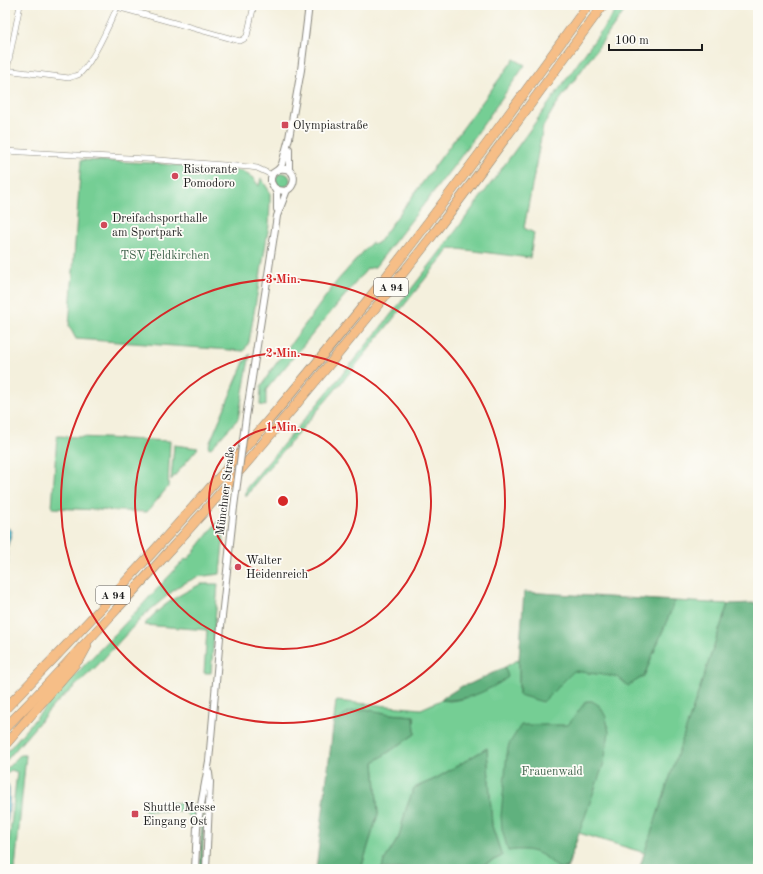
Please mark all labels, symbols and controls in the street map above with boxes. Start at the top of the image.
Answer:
scale bar [609,26,702,52]
text: 100 m [615,35,649,47]
marker: Olympiastraße [280,120,290,130]
place label: Olympiastraße [293,120,368,132]
place label: Ristorante Pomodoro [183,164,238,190]
marker: Ristorante Pomodoro [170,171,180,181]
place label: Dreifachsporthalle am Sportpark [112,213,208,239]
marker: Dreifachsporthalle am Sportpark [99,220,109,230]
park label: TSV Feldkirchen [120,250,210,262]
text: 3 Min. [266,274,300,286]
road number: A 94 [374,278,408,296]
text: 2 Min. [266,348,300,360]
text: 1 Min. [266,422,300,434]
street label: Münchner Straße [215,446,237,536]
centre of rings [276,494,290,508]
place label: Walter Heidenreich [246,555,308,581]
marker: Walter Heidenreich [233,562,243,572]
road number: A 94 [96,586,130,604]
park label: Frauenwald [521,766,583,778]
place label: Shuttle Messe Eingang Ost [143,802,216,828]
marker: Shuttle Messe Eingang Ost [130,809,140,819]

